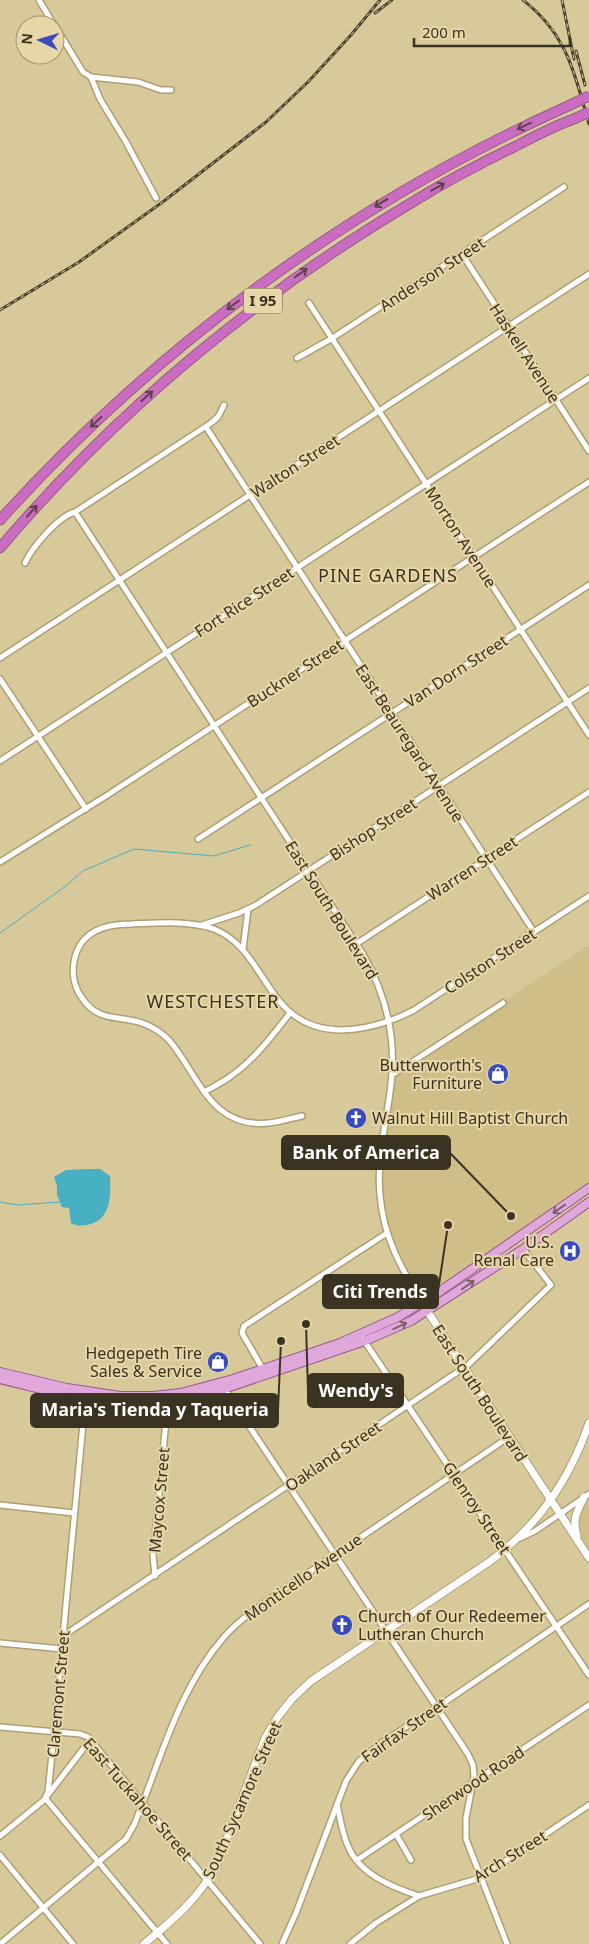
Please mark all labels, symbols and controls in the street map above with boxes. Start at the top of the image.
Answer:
north arrow [15,15,65,65]
scale bar [414,15,570,47]
text: 200 m [422,22,466,42]
text: N [17,32,37,45]
one-way arrow [517,122,532,131]
one-way arrow [431,181,445,191]
one-way arrow [374,199,389,209]
street label: Anderson Street [375,232,489,316]
one-way arrow [294,268,308,278]
road number: I 95 [244,288,282,314]
street label: Haskell Avenue [485,299,565,407]
one-way arrow [226,300,240,310]
one-way arrow [140,390,153,402]
one-way arrow [90,416,103,428]
street label: Walton Street [246,429,344,503]
street label: Morton Avenue [420,482,502,592]
one-way arrow [26,505,38,518]
street label: Fort Rice Street [190,562,298,642]
district label: PINE GARDENS [318,563,458,587]
street label: Van Dorn Street [400,629,512,713]
street label: Buckner Street [243,633,348,712]
street label: East Beauregard Avenue [351,660,469,826]
street label: Bishop Street [325,792,421,866]
street label: Warren Street [422,830,522,906]
street label: East South Boulevard [280,836,384,984]
street label: Colston Street [440,923,541,999]
district label: WESTCHESTER [146,989,280,1013]
place label: Butterworth's Furniture [379,1054,482,1094]
shop icon: Butterworth's Furniture [486,1062,510,1086]
church icon: Walnut Hill Baptist Church [344,1106,368,1130]
place label: Walnut Hill Baptist Church [372,1107,568,1129]
callout: Bank of America [282,1136,450,1169]
text: Bank of America [292,1140,440,1164]
one-way arrow [553,1204,566,1215]
place label: U.S. Renal Care [473,1231,554,1271]
hospital icon: U.S. Renal Care [558,1239,582,1263]
callout: Citi Trends [323,1275,438,1308]
text: Citi Trends [333,1279,427,1303]
one-way arrow [461,1280,475,1290]
street label: East South Boulevard [427,1320,533,1466]
one-way arrow [392,1321,407,1331]
place label: Hedgepeth Tire Sales & Service [85,1342,202,1382]
shop icon: Hedgepeth Tire Sales & Service [206,1350,230,1374]
callout: Wendy's [308,1374,403,1407]
text: Wendy's [318,1378,394,1402]
callout: Maria's Tienda y Taqueria [31,1394,278,1427]
text: Maria's Tienda y Taqueria [41,1397,269,1421]
street label: Oakland Street [281,1416,386,1496]
street label: Maycox Street [143,1446,175,1554]
street label: Glenroy Street [438,1457,516,1559]
street label: Monticello Avenue [240,1528,366,1626]
place label: Church of Our Redeemer Lutheran Church [358,1605,546,1645]
church icon: Church of Our Redeemer Lutheran Church [330,1613,354,1637]
street label: Claremont Street [41,1629,75,1759]
street label: Fairfax Street [357,1692,451,1768]
street label: South Sycamore Street [197,1717,287,1882]
street label: East Tuckahoe Street [78,1733,198,1865]
street label: Sherwood Road [418,1741,528,1825]
street label: Arch Street [469,1825,551,1887]

